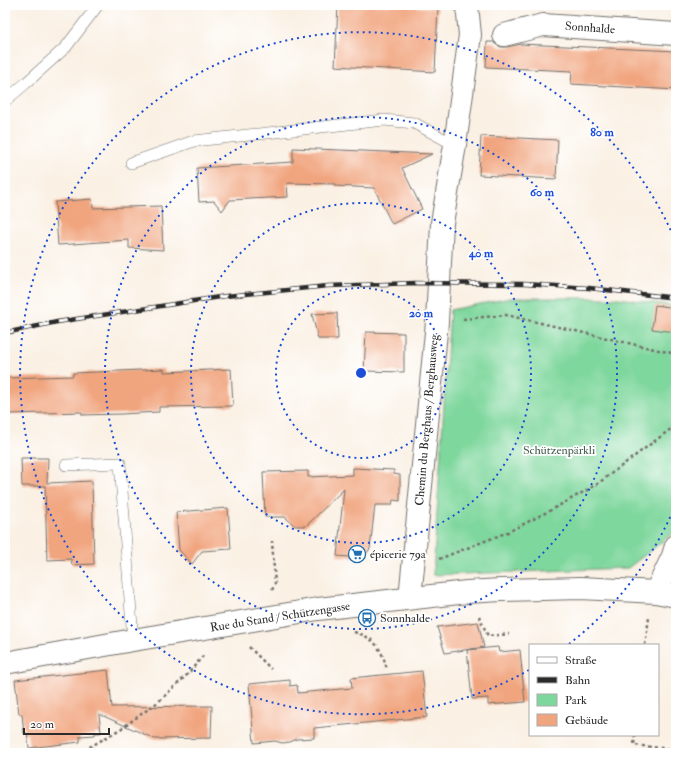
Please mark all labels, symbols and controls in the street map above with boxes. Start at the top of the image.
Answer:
street label: Sonnhalde [565,19,615,37]
text: 80 m [590,125,614,140]
text: 60 m [530,185,555,200]
text: 40 m [468,246,494,261]
text: 20 m [409,306,434,321]
street label: Chemin du Berghaus / Berghausweg [412,333,442,506]
centre of rings [354,366,368,380]
park label: Schützenpärkli [523,443,595,458]
supermarket icon: épicerie 79a [347,544,367,564]
place label: épicerie 79a [370,547,427,562]
street label: Rue du Stand / Schützengasse [209,599,351,635]
bus stop icon: Sonnhalde [357,608,377,628]
place label: Sonnhalde [380,611,430,626]
legend [529,644,659,736]
text: Straße [565,653,596,668]
text: Bahn [565,673,590,688]
text: Park [565,693,587,708]
scale bar [24,710,109,736]
text: Gebäude [565,713,608,728]
text: 20 m [30,717,55,732]

